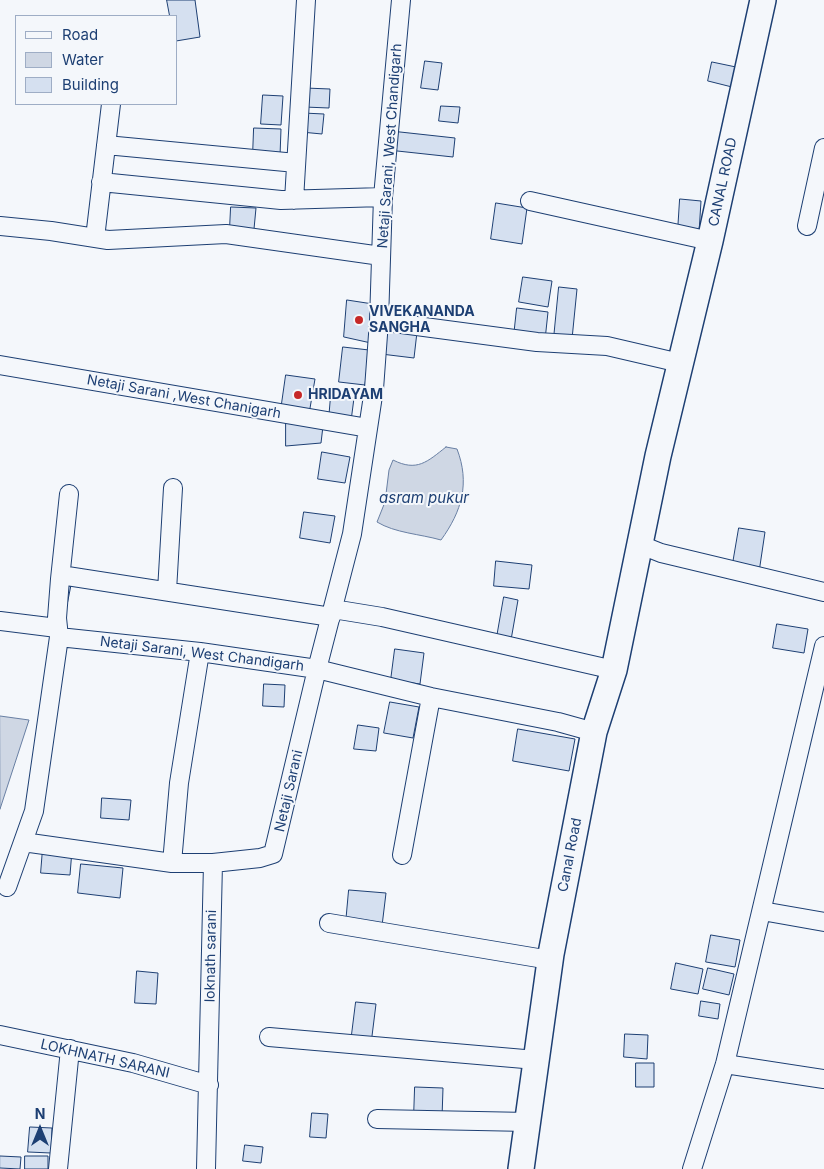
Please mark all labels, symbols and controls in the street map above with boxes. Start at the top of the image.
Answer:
legend [15,15,178,105]
text: Road [62,25,98,44]
street label: Netaji Sarani, West Chandigarh [374,43,406,249]
text: Water [62,50,104,69]
text: Building [62,75,119,94]
street label: CANAL ROAD [705,136,741,228]
place label: VIVEKANANDA SANGHA [369,304,475,336]
marker: VIVEKANANDA SANGHA [353,314,365,326]
street label: Netaji Sarani ,West Chanigarh [86,372,282,422]
place label: HRIDAYAM [308,387,383,403]
marker: HRIDAYAM [292,389,304,401]
water label: asram pukur [379,489,469,507]
street label: Netaji Sarani, West Chandigarh [99,633,305,675]
street label: Netaji Sarani [271,748,307,834]
street label: Canal Road [555,816,585,894]
street label: loknath sarani [202,910,220,1002]
street label: LOKHNATH SARANI [39,1036,171,1082]
north arrow [15,1104,65,1154]
text: N [35,1105,45,1122]

